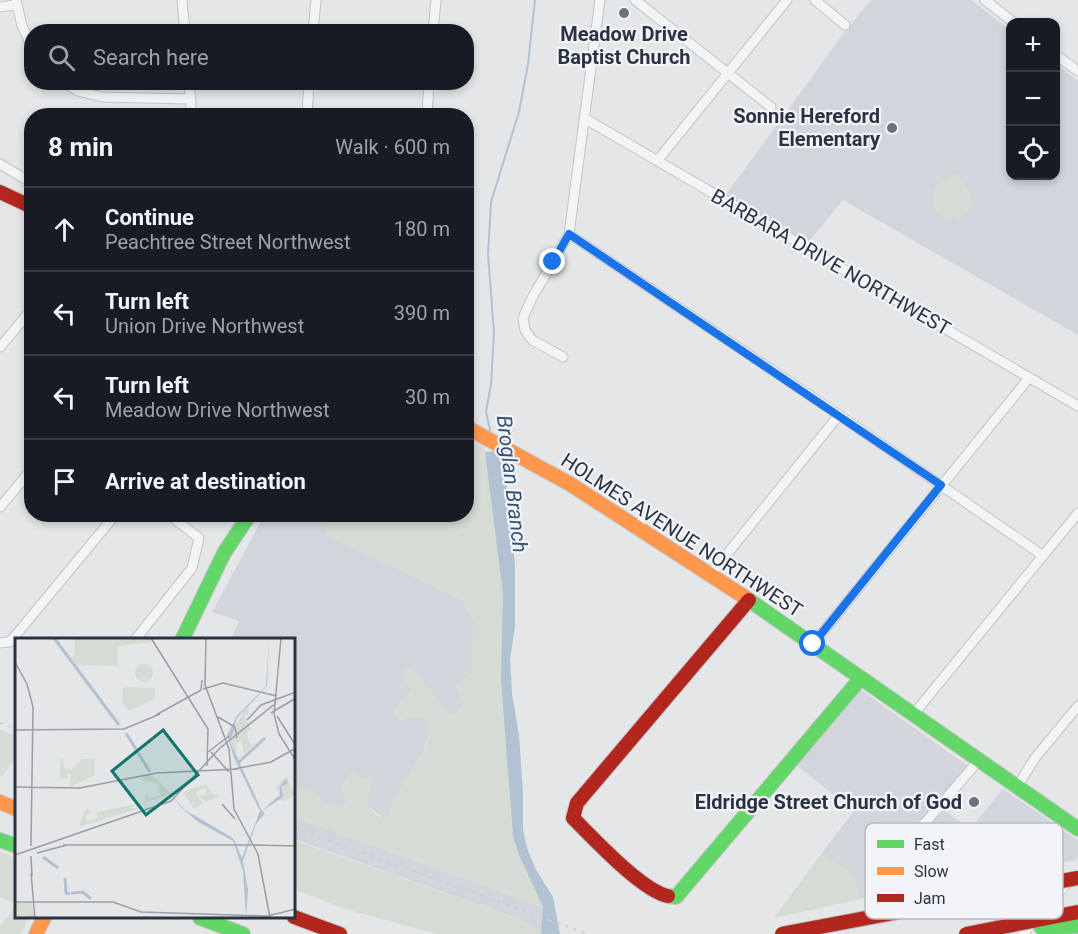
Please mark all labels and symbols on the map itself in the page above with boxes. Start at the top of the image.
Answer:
marker: Meadow Drive Baptist Church [617,6,631,20]
place label: Meadow Drive Baptist Church [557,22,691,69]
place label: Sonnie Hereford Elementary [733,104,881,151]
marker: Sonnie Hereford Elementary [885,121,899,135]
street label: BARBARA DRIVE NORTHWEST [707,184,955,341]
route end [539,248,565,274]
water label: Broglan Branch [492,414,532,554]
street label: HOLMES AVENUE NORTHWEST [557,448,807,622]
route start [799,630,825,656]
inset map [15,638,296,919]
place label: Eldridge Street Church of God [695,790,962,814]
marker: Eldridge Street Church of God [967,795,981,809]
legend [865,823,1063,919]
text: Fast [914,835,945,854]
text: Slow [914,862,949,881]
text: Jam [914,889,946,908]

